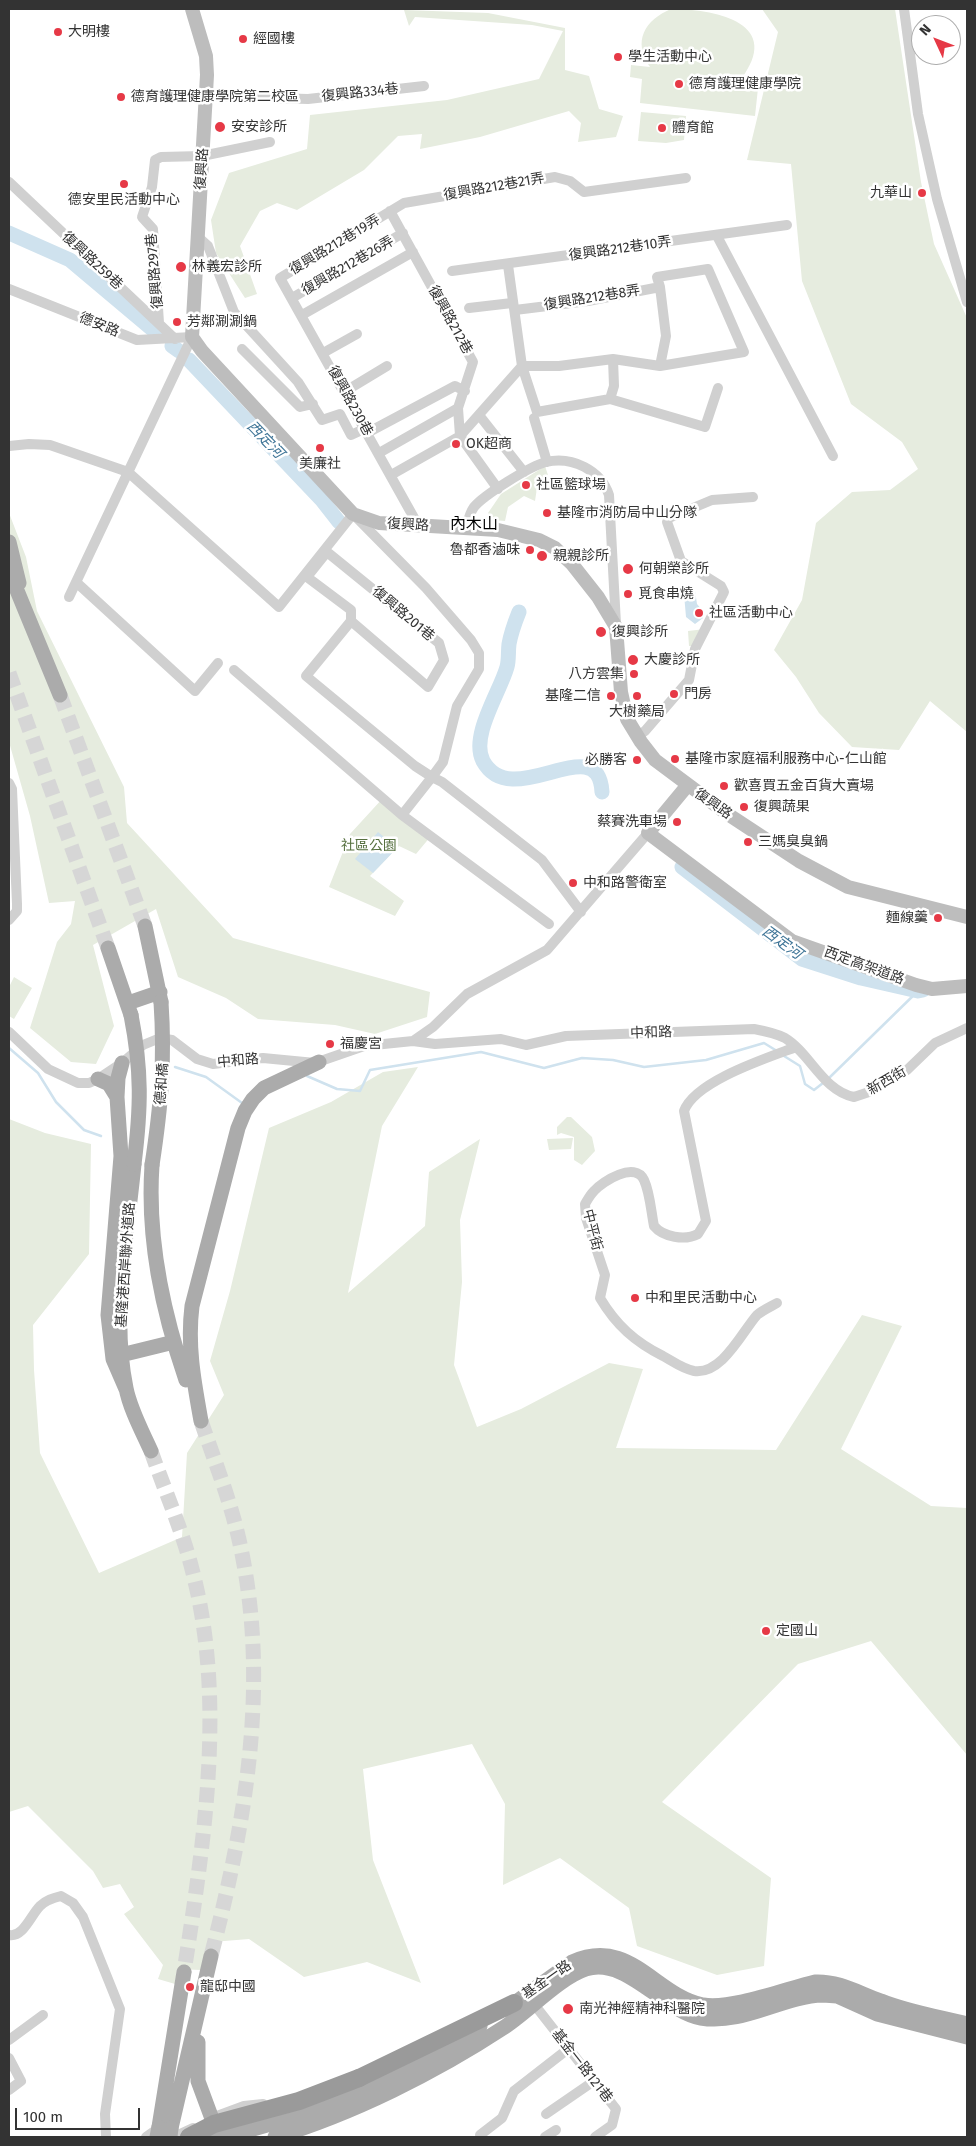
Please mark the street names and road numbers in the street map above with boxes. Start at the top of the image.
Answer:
street label: 復興路334巷 [321,81,399,105]
street label: 復興路 [192,147,212,191]
street label: 復興路212巷21弄 [442,170,546,204]
street label: 復興路212巷19弄 [287,211,383,279]
street label: 復興路259巷 [58,229,126,293]
street label: 復興路297巷 [143,232,167,310]
street label: 復興路212巷26弄 [299,233,397,299]
street label: 復興路212巷10弄 [568,233,672,265]
street label: 復興路212巷8弄 [543,282,641,314]
street label: 復興路212巷 [424,283,476,357]
street label: 德安路 [76,309,122,341]
street label: 復興路230巷 [324,363,376,439]
street label: 復興路 [387,516,429,534]
street label: 復興路201巷 [368,583,438,645]
street label: 復興路 [691,785,735,823]
street label: 西定高架道路 [822,944,906,988]
street label: 中和路 [630,1024,672,1042]
street label: 中和路 [216,1051,260,1071]
street label: 德和橋 [152,1062,172,1106]
street label: 新西街 [865,1063,909,1099]
street label: 基隆港西岸聯外道路 [113,1202,139,1328]
street label: 中平街 [579,1208,605,1252]
street label: 基金一路 [519,1957,575,2003]
street label: 基金一路121巷 [548,2026,616,2106]

